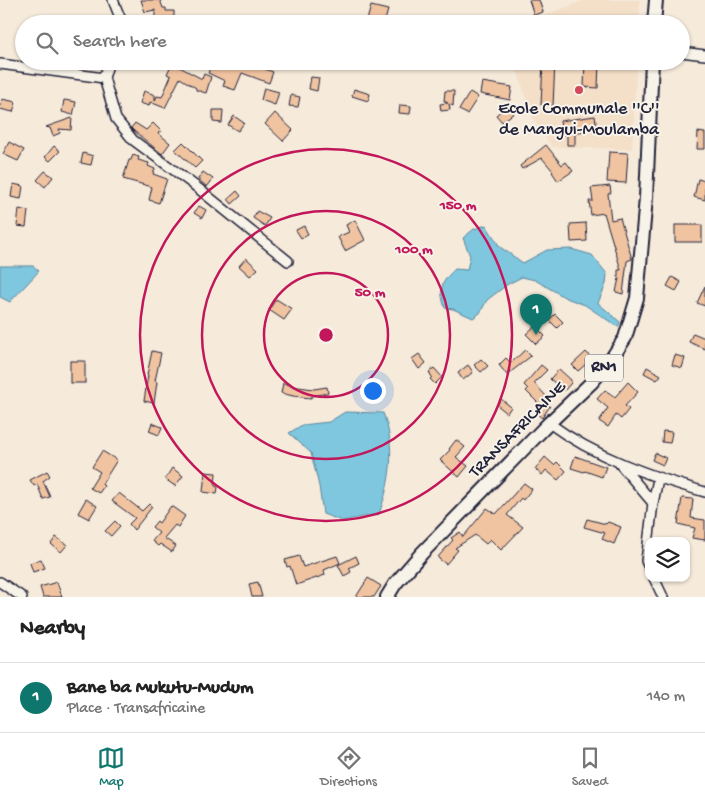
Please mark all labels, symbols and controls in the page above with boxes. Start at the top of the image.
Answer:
search box [15,15,690,70]
icon: search [33,29,61,57]
text: Search here [73,31,167,54]
marker: Ecole Communale ''C'' de Mangui-Moulamba [573,84,585,96]
place label: Ecole Communale ''C'' de Mangui-Moulamba [498,99,660,141]
text: 150 m [439,197,477,215]
text: 100 m [394,241,433,259]
text: 50 m [355,284,386,302]
pin: 1 [520,294,552,335]
centre of rings [317,326,335,344]
road number: RN1 [585,354,623,382]
street label: TRANSAFRICAINE [464,377,571,484]
your location [360,378,386,404]
map controls [645,537,690,582]
button: layers [645,537,690,582]
text: Nearby [20,617,85,642]
text: Bane ba Mukutu-Mudum [67,677,253,700]
text: 1 [33,688,39,707]
text: 140 m [647,688,685,707]
text: Place · Transafricaine [67,700,205,719]
tab: Map [97,744,125,791]
tab: Directions [320,744,377,791]
tab: Saved [572,744,608,791]

